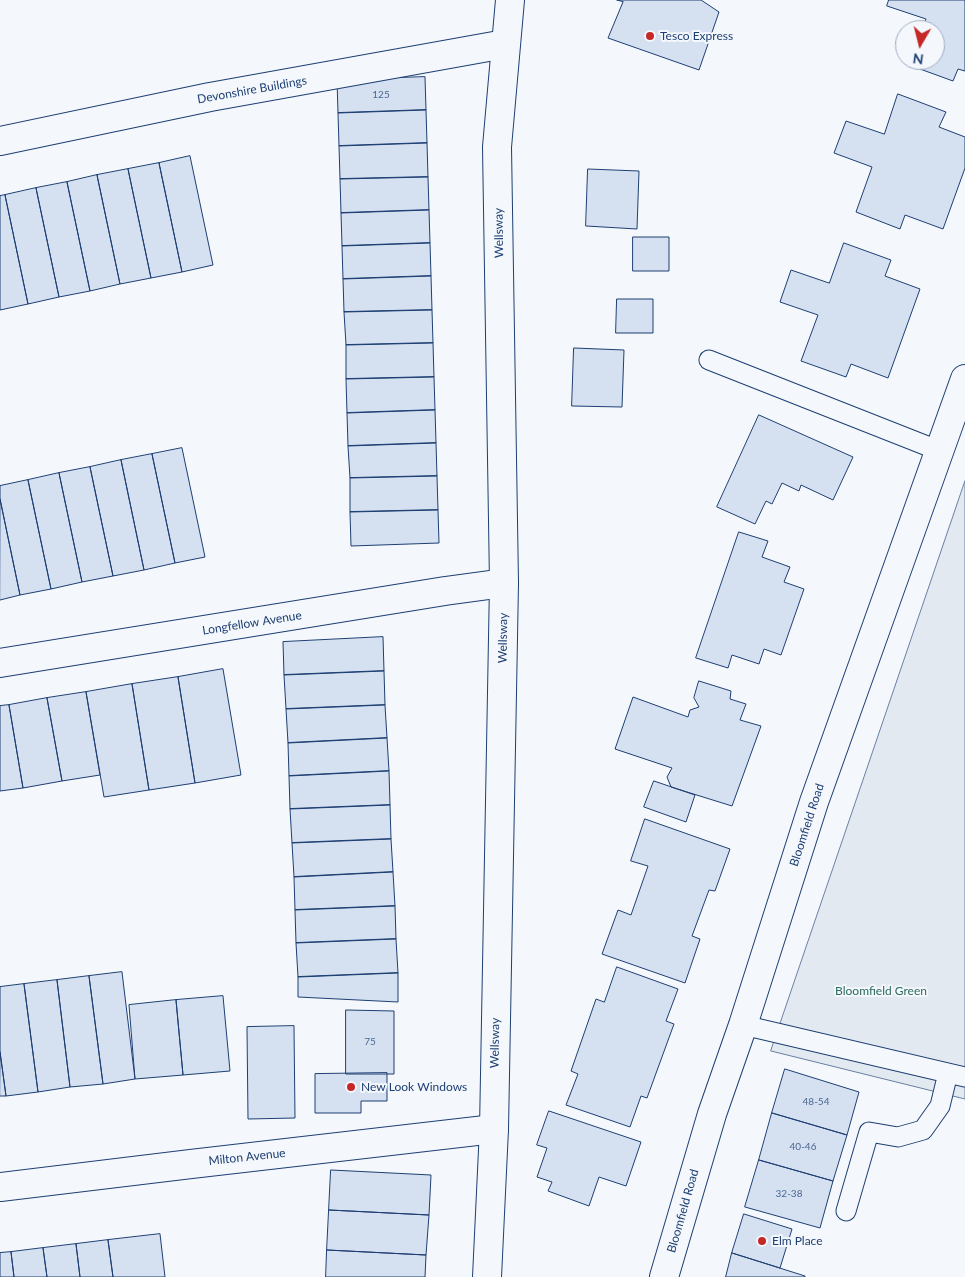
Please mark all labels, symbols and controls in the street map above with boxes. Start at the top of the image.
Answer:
north arrow [895,20,945,70]
place label: Tesco Express [660,29,733,43]
marker: Tesco Express [644,30,656,42]
text: N [911,50,925,69]
street label: Devonshire Buildings [196,73,308,107]
house number: 125 [372,89,390,101]
street label: Wellsway [491,208,507,258]
street label: Longfellow Avenue [201,608,303,638]
street label: Wellsway [495,613,511,663]
street label: Bloomfield Road [787,782,827,868]
park label: Bloomfield Green [835,984,927,998]
street label: Wellsway [487,1018,503,1068]
house number: 75 [364,1036,376,1048]
place label: New Look Windows [361,1080,467,1094]
marker: New Look Windows [345,1081,357,1093]
house number: 48-54 [803,1096,829,1108]
house number: 40-46 [790,1141,816,1153]
street label: Milton Avenue [208,1146,286,1168]
street label: Bloomfield Road [664,1168,702,1254]
house number: 32-38 [776,1188,802,1200]
place label: Elm Place [772,1234,823,1248]
marker: Elm Place [756,1235,768,1247]

